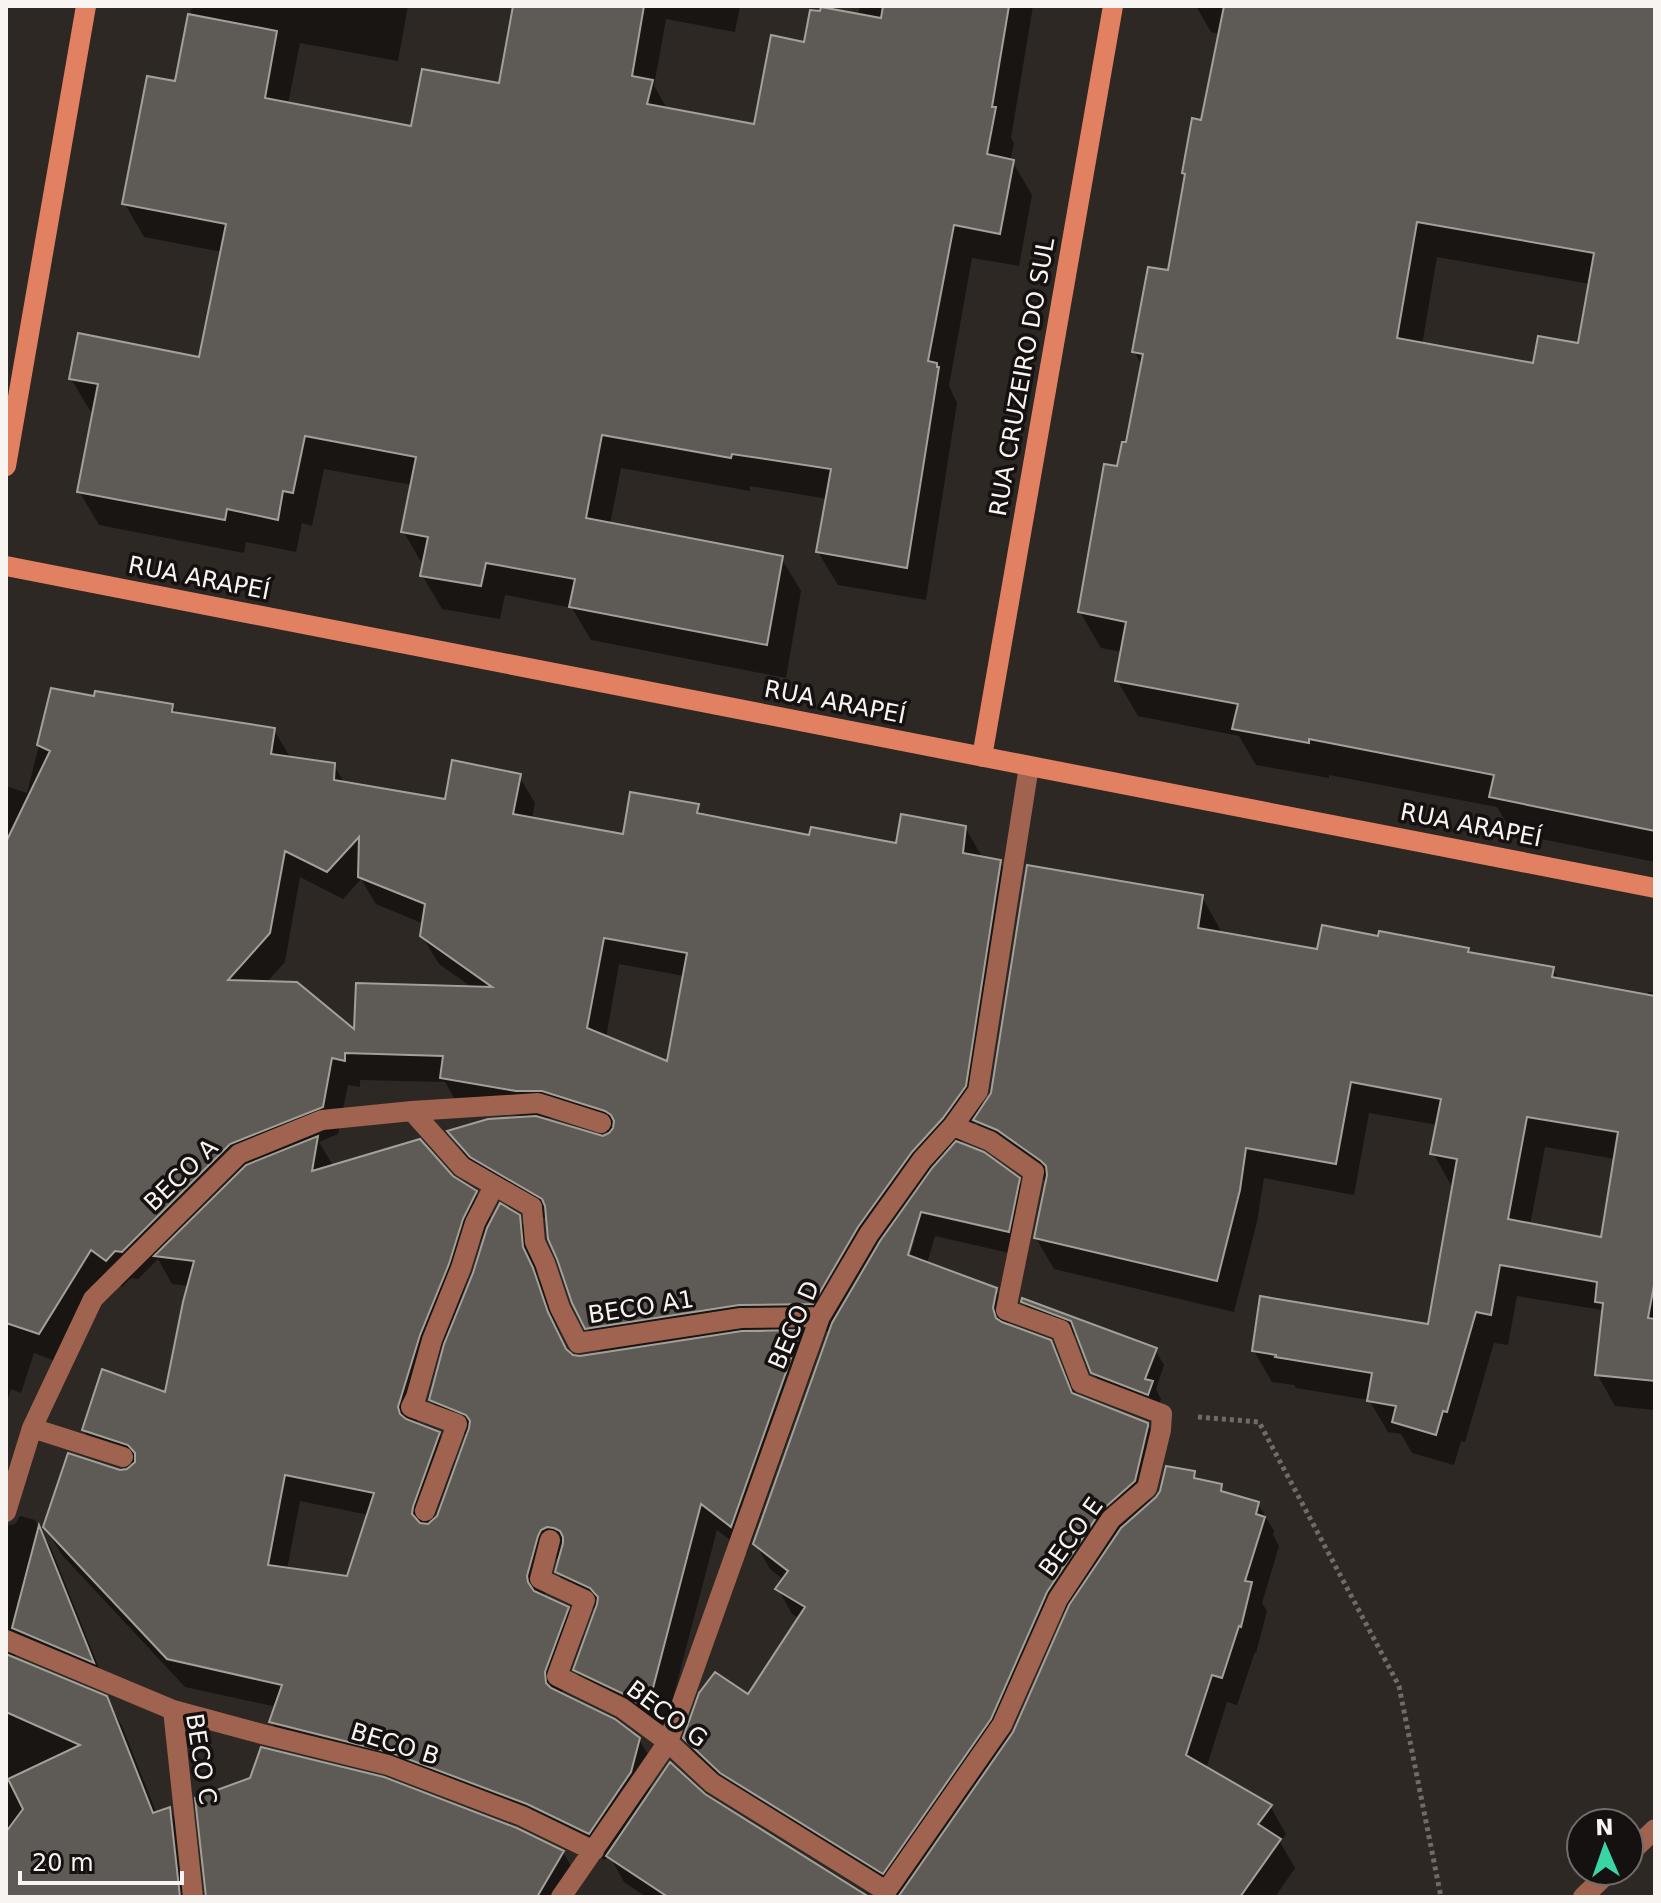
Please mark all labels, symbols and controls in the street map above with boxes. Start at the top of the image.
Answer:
street label: RUA CRUZEIRO DO SUL [984,235,1060,518]
street label: RUA ARAPEÍ [126,550,272,605]
street label: RUA ARAPEÍ [762,674,908,729]
street label: RUA ARAPEÍ [1398,797,1544,852]
street label: BECO A [138,1133,224,1217]
street label: BECO D [763,1277,825,1373]
street label: BECO A1 [586,1285,696,1329]
street label: BECO E [1033,1492,1109,1582]
street label: BECO G [621,1675,713,1753]
street label: BECO C [180,1712,222,1806]
street label: BECO B [347,1717,443,1771]
north arrow [1565,1807,1645,1887]
text: N [1595,1815,1614,1840]
scale bar [20,1835,182,1885]
text: 20 m [32,1849,94,1877]

